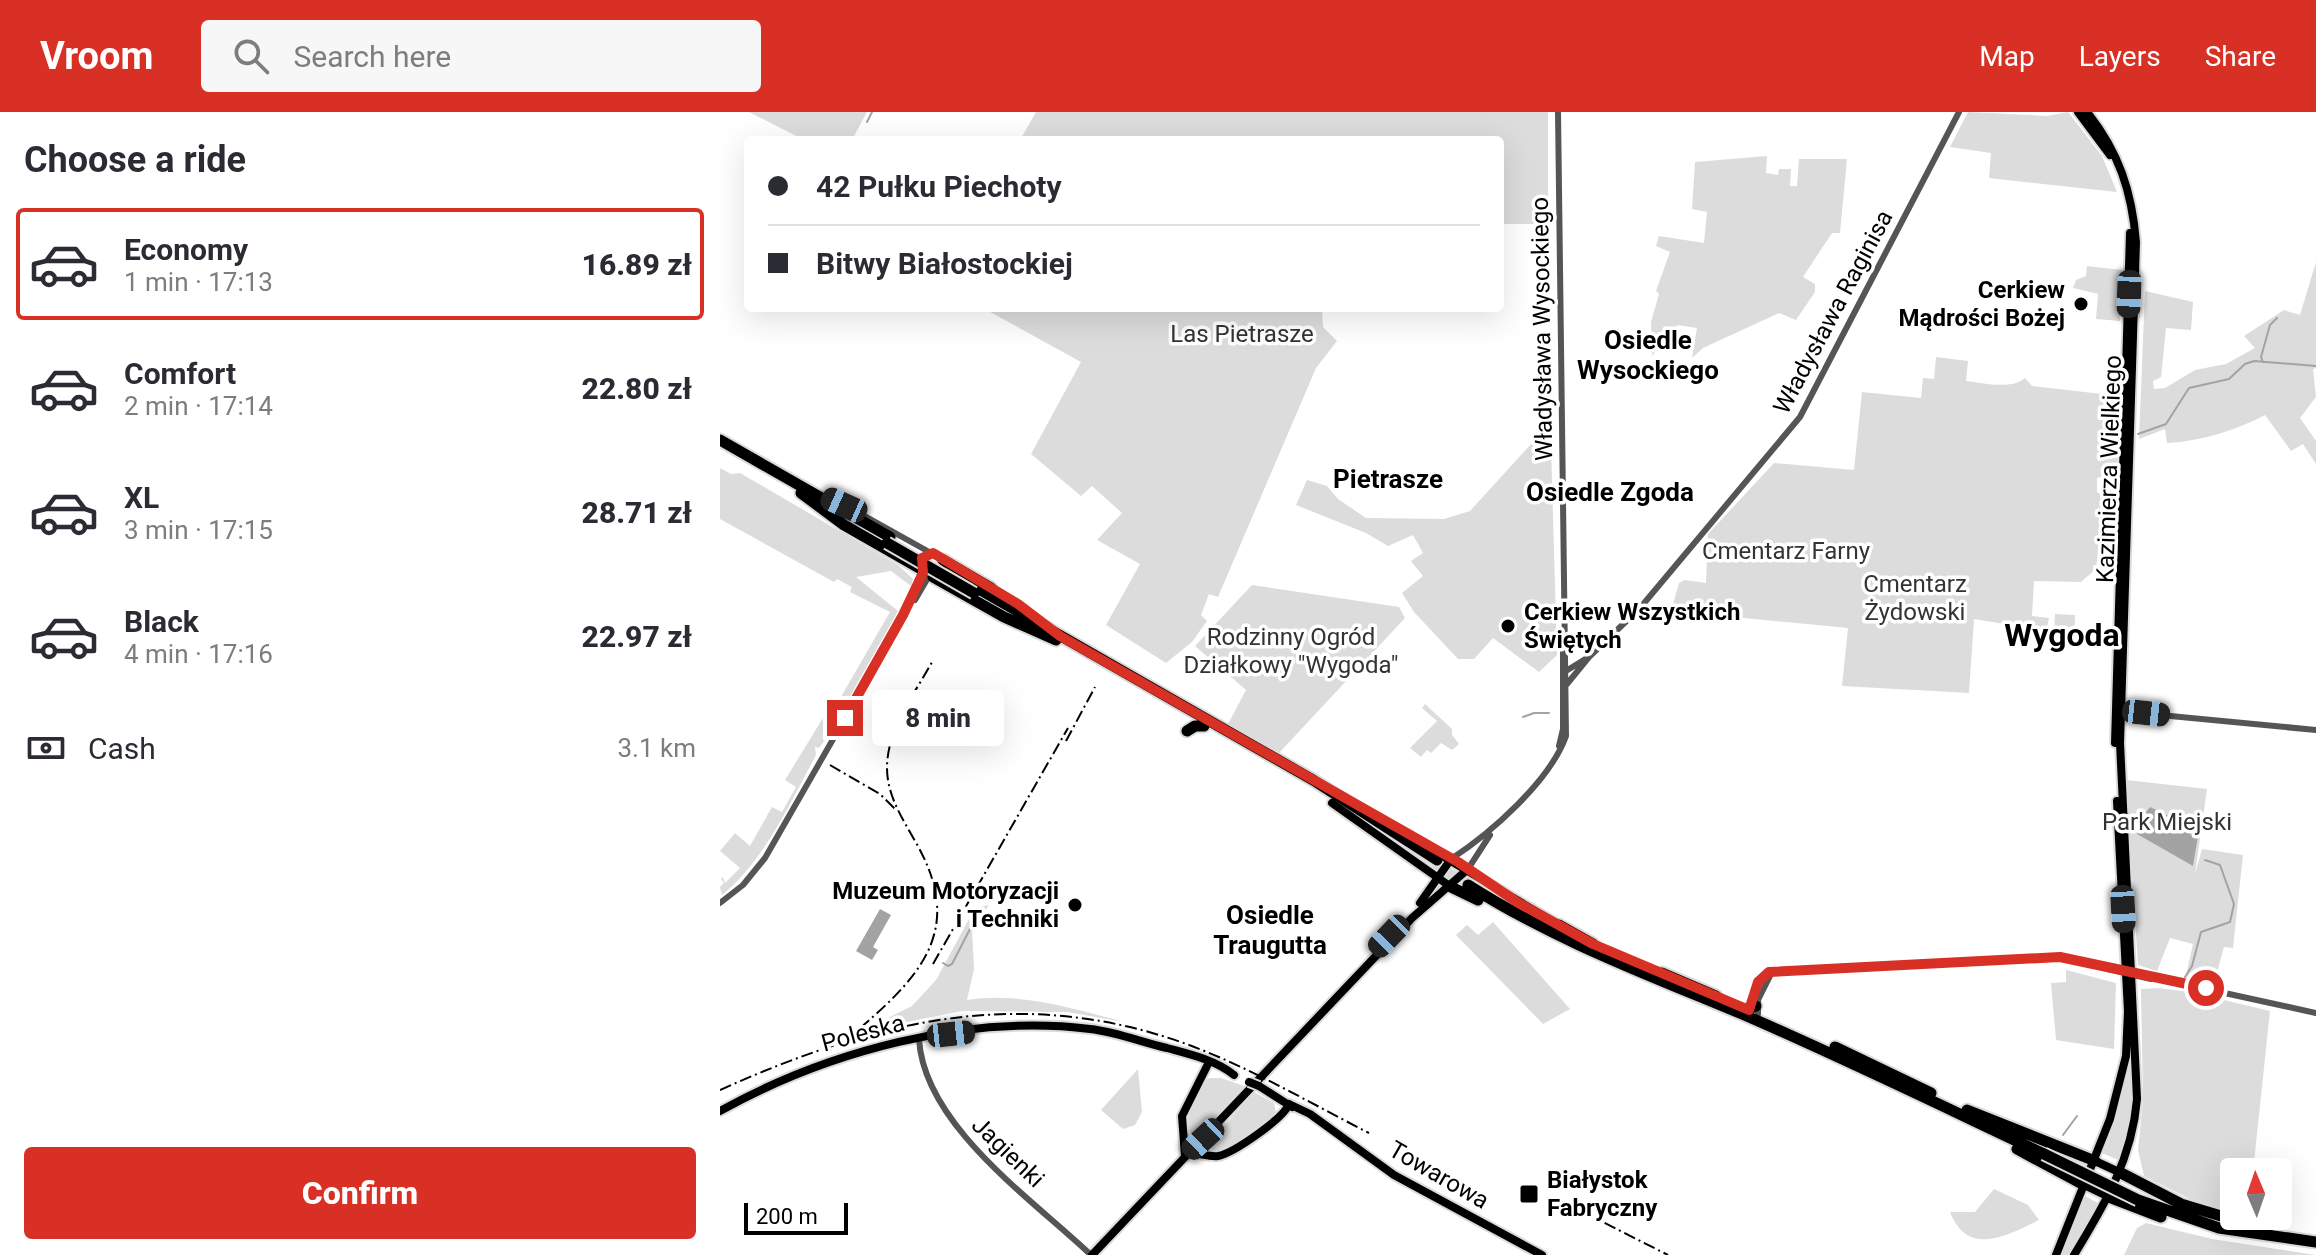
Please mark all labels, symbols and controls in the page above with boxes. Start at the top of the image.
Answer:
search box [201,20,761,92]
text: Vroom [40,34,153,78]
icon: search [229,34,273,78]
text: Search here [293,39,451,74]
text: Map [1979,40,2035,73]
text: Layers [2079,40,2161,73]
text: Share [2205,40,2276,73]
text: Choose a ride [24,139,246,181]
text: 42 Pułku Piechoty [816,169,1062,204]
street label: Władysława Wysockiego [1526,197,1558,461]
street label: Władysława Raginisa [1767,205,1899,419]
icon: car [28,228,100,300]
text: Economy [124,232,248,267]
text: Bitwy Białostockiej [816,246,1073,281]
text: 16.89 zł [582,247,692,282]
text: 1 min · 17:13 [124,267,273,297]
car [2116,270,2142,318]
place label: Cerkiew Mądrości Bożej [1899,276,2065,332]
marker: Cerkiew Mądrości Bożej [2072,295,2090,313]
park label: Las Pietrasze [1170,320,1314,348]
district label: Osiedle Wysockiego [1577,325,1719,385]
icon: car [28,352,100,424]
street label: Kazimierza Wielkiego [2091,355,2127,583]
text: Comfort [124,356,236,391]
text: 22.80 zł [582,371,692,406]
text: 2 min · 17:14 [124,391,273,421]
district label: Pietrasze [1333,464,1443,494]
icon: car [28,476,100,548]
district label: Osiedle Zgoda [1526,477,1694,507]
text: XL [124,480,159,515]
car [817,484,871,526]
text: 28.71 zł [582,495,692,530]
text: 3 min · 17:15 [124,515,273,545]
park label: Cmentarz Farny [1702,537,1871,565]
park label: Cmentarz Żydowski [1863,570,1967,626]
place label: Cerkiew Wszystkich Świętych [1524,598,1740,654]
icon: car [28,600,100,672]
text: Black [124,604,199,639]
district label: Wygoda [2004,616,2120,654]
marker: Cerkiew Wszystkich Świętych [1499,617,1517,635]
text: 22.97 zł [582,619,692,654]
park label: Rodzinny Ogród Działkowy "Wygoda" [1183,623,1399,679]
text: 4 min · 17:16 [124,639,273,669]
callout: 8 min [873,690,1005,746]
car [2121,699,2171,727]
route end [827,700,863,736]
text: 8 min [905,703,971,733]
icon: cash [24,726,68,770]
text: Cash [88,731,156,766]
text: 3.1 km [617,733,696,763]
park label: Park Miejski [2102,808,2232,836]
place label: Muzeum Motoryzacji i Techniki [832,877,1059,933]
car [2110,884,2136,934]
marker: Muzeum Motoryzacji i Techniki [1066,896,1084,914]
district label: Osiedle Traugutta [1213,900,1327,960]
car [1364,910,1414,962]
route start [2188,970,2224,1006]
street label: Poleska [818,1008,908,1058]
car [926,1020,976,1048]
street label: Jagienki [966,1111,1050,1193]
car [1177,1114,1229,1164]
street label: Towarowa [1384,1135,1494,1215]
button: Confirm [24,1147,696,1239]
north arrow [2220,1158,2292,1230]
map controls [2220,1158,2292,1230]
place label: Białystok Fabryczny [1547,1166,1658,1222]
marker: Białystok Fabryczny [1518,1183,1540,1205]
scale bar [744,1199,848,1235]
text: 200 m [756,1204,818,1229]

